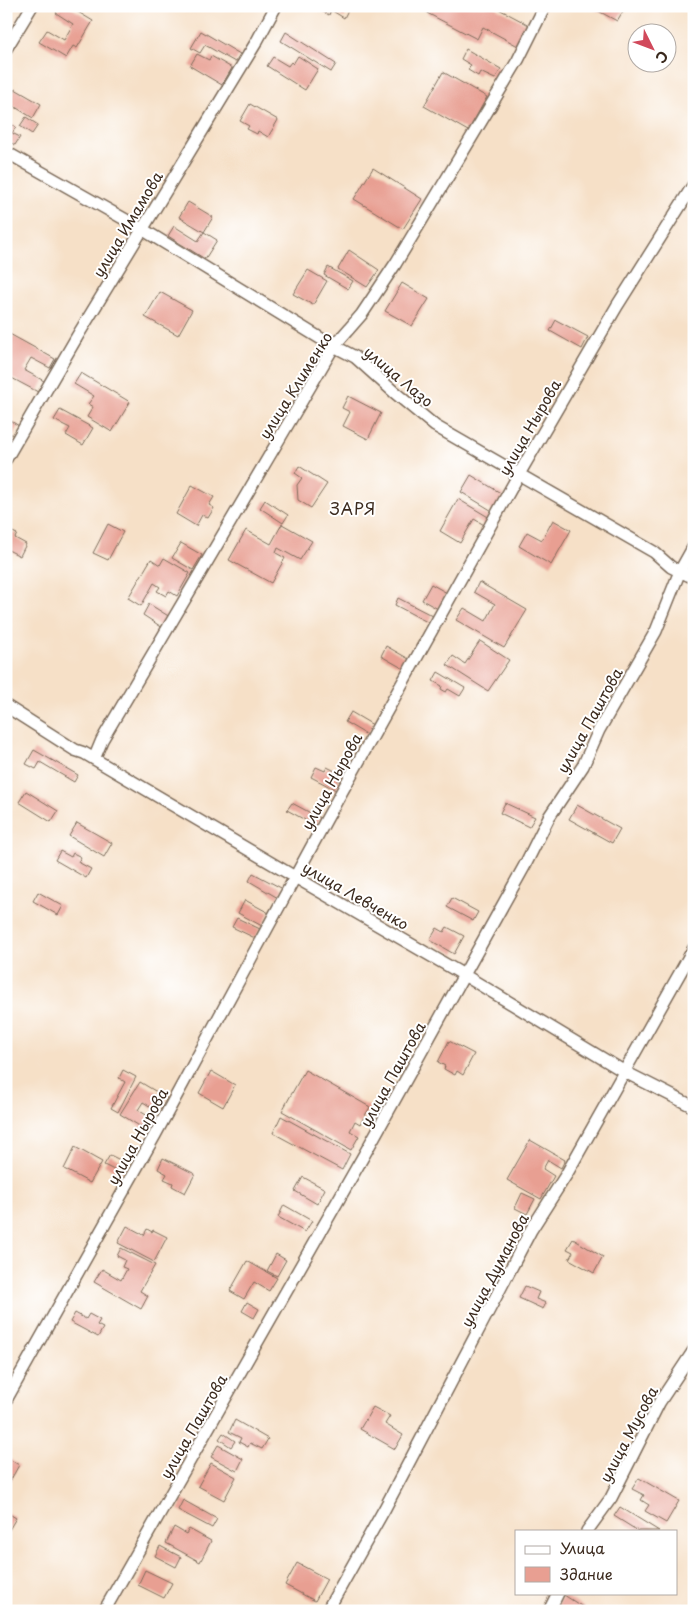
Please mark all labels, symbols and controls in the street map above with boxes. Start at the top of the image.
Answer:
north arrow [628,22,678,72]
text: С [651,46,673,68]
street label: улица Имамова [86,166,168,281]
street label: улица Клименко [253,327,337,443]
street label: улица Лазо [359,340,439,412]
street label: улица Нырова [492,374,566,479]
district label: ЗАРЯ [330,496,376,520]
street label: улица Паштова [550,662,628,777]
street label: улица Нырова [295,728,367,834]
street label: улица Левченко [299,855,413,935]
street label: улица Паштова [353,1016,431,1131]
street label: улица Нырова [101,1083,173,1189]
street label: улица Думанова [454,1208,534,1331]
street label: улица Паштова [154,1369,233,1483]
street label: улица Мусова [593,1381,663,1486]
legend [515,1530,678,1594]
text: Улица [560,1536,605,1559]
text: Здание [560,1562,613,1585]

